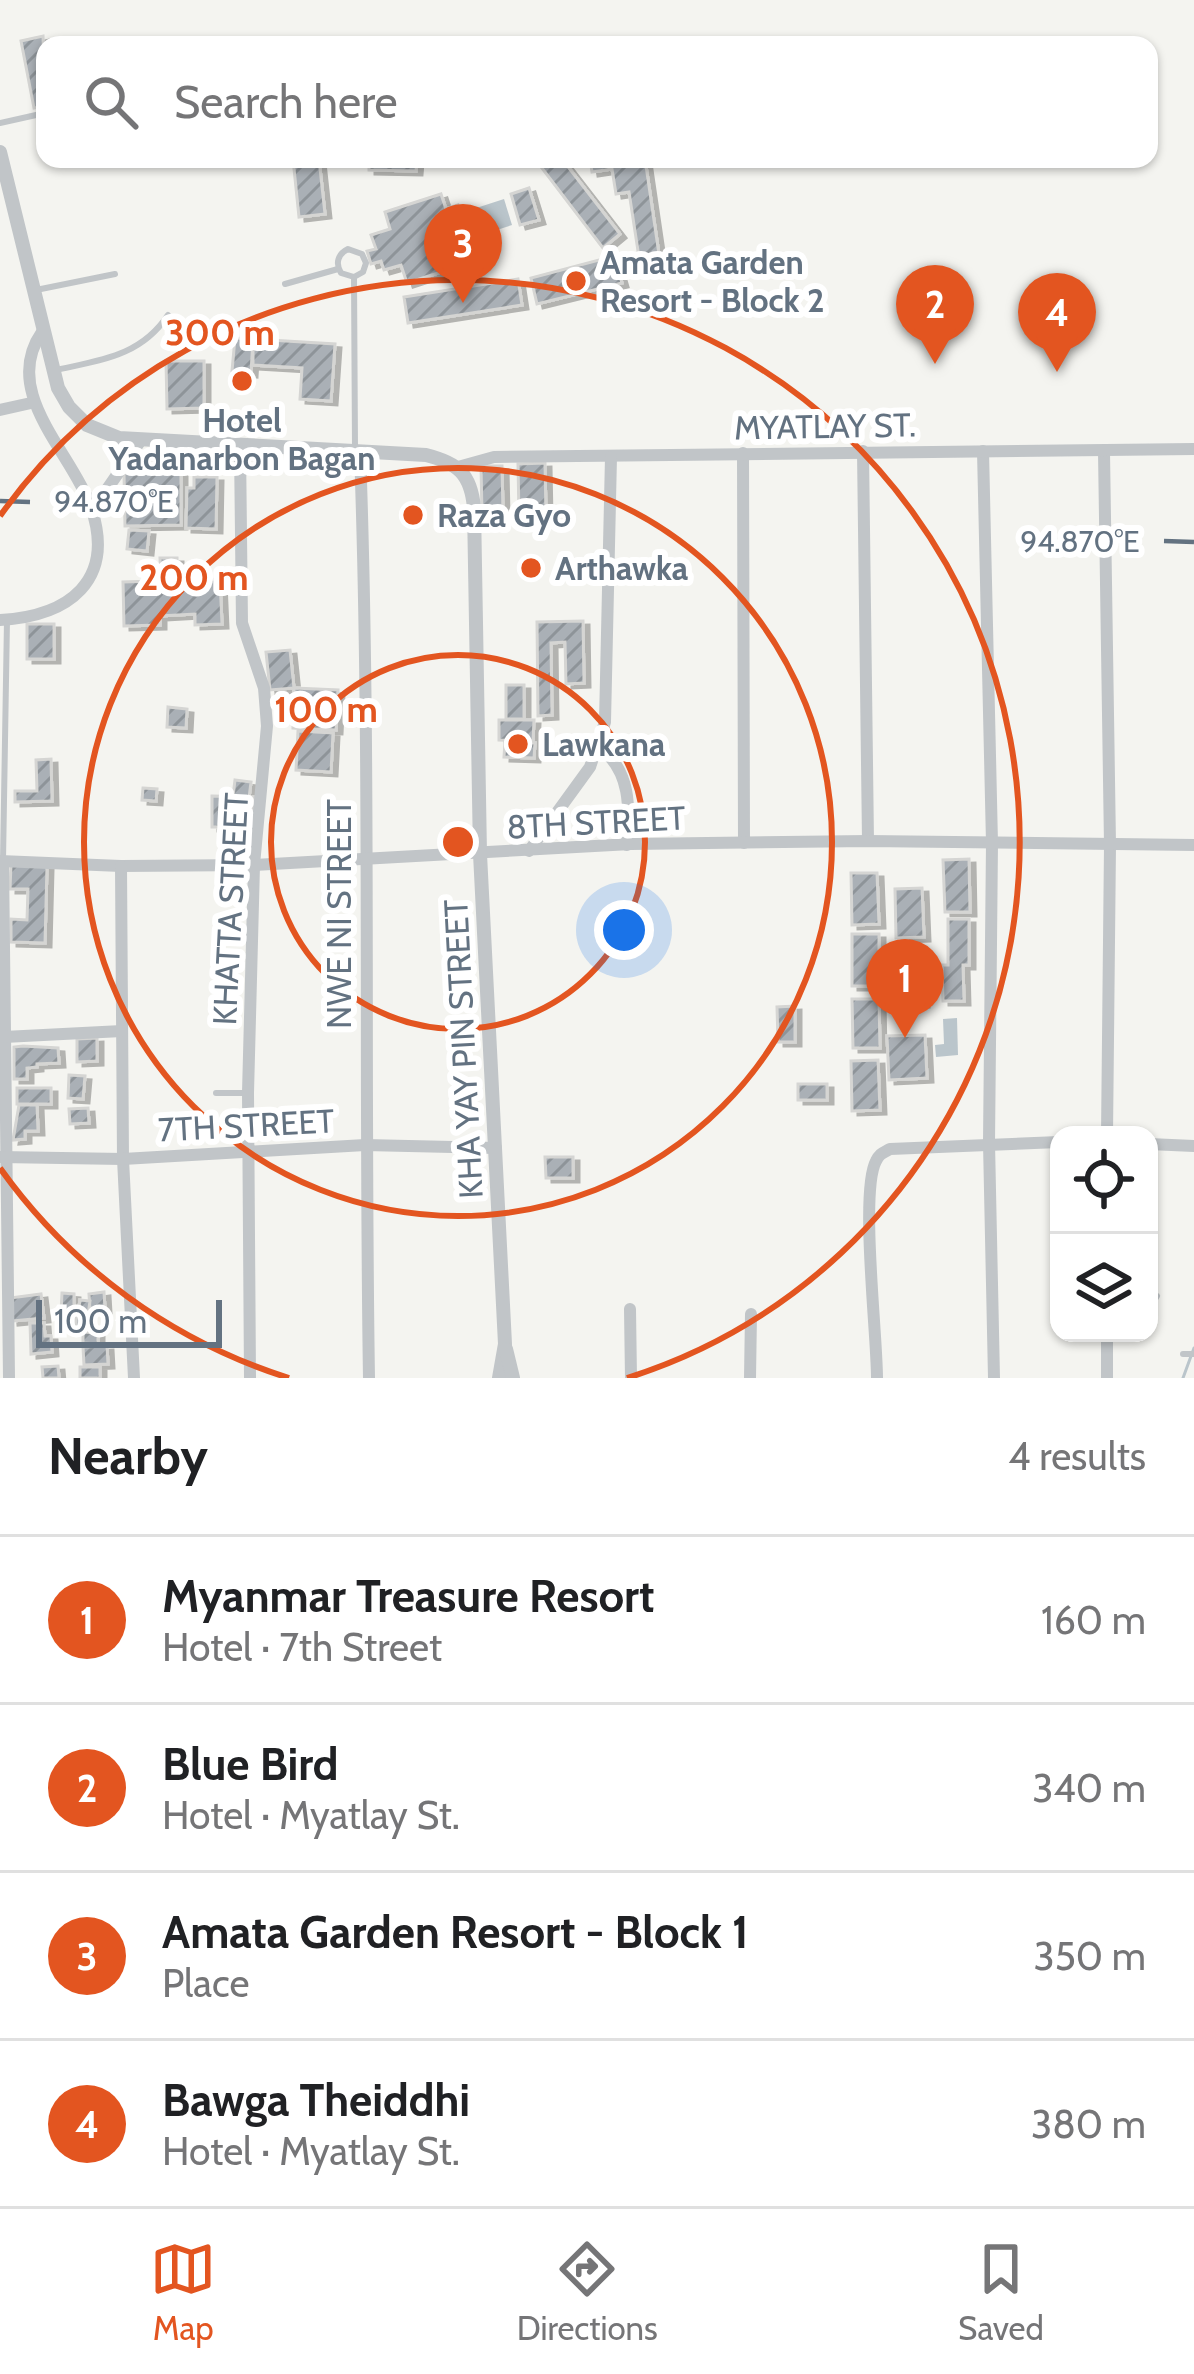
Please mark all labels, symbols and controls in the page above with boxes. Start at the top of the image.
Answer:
search box [36,36,1158,168]
icon: search [78,69,144,135]
text: Search here [174,75,398,129]
pin: 3 [424,204,502,303]
place label: Amata Garden Resort - Block 2 [600,242,824,320]
pin: 2 [896,265,974,364]
marker: Amata Garden Resort - Block 2 [563,268,589,294]
pin: 4 [1018,273,1096,372]
text: 300 m [165,310,275,354]
marker: Hotel Yadanarbon Bagan [229,368,255,394]
place label: Hotel Yadanarbon Bagan [108,400,375,478]
street label: MYATLAY ST. [734,404,916,448]
text: 94.870°E [54,483,174,520]
place label: Raza Gyo [437,495,571,535]
marker: Raza Gyo [400,502,426,528]
text: 94.870°E [1020,523,1140,560]
place label: Arthawka [555,548,689,588]
text: 200 m [139,555,249,599]
marker: Arthawka [518,555,544,581]
text: 100 m [274,687,378,731]
place label: Lawkana [542,724,666,764]
marker: Lawkana [505,731,531,757]
street label: KHATTA STREET [204,791,256,1026]
street label: 8TH STREET [506,797,687,847]
street label: NWE NI STREET [319,799,359,1029]
centre of rings [437,821,479,863]
street label: KHA YAY PIN STREET [435,898,491,1200]
your location [594,900,654,960]
pin: 1 [866,939,944,1038]
street label: 7TH STREET [157,1100,336,1150]
map controls [1050,1126,1158,1342]
button: locate [1050,1126,1158,1234]
button: layers [1050,1234,1158,1342]
scale bar [36,1294,222,1347]
text: 100 m [54,1301,147,1341]
text: Nearby [48,1425,208,1487]
text: 4 results [1008,1432,1146,1480]
text: Myanmar Treasure Resort [162,1569,654,1623]
text: 1 [80,1596,94,1644]
text: 160 m [1041,1596,1146,1644]
text: Hotel · 7th Street [162,1623,442,1671]
text: Blue Bird [162,1737,339,1791]
text: 2 [77,1764,97,1812]
text: 340 m [1032,1764,1146,1812]
text: Hotel · Myatlay St. [162,1791,460,1839]
text: Amata Garden Resort - Block 1 [162,1905,749,1959]
text: 3 [76,1932,98,1980]
text: 350 m [1034,1932,1146,1980]
text: Place [162,1959,249,2007]
text: Bawga Theiddhi [162,2073,470,2127]
text: 4 [75,2100,99,2148]
text: 380 m [1031,2100,1146,2148]
text: Hotel · Myatlay St. [162,2127,460,2175]
tab: Map [150,2236,216,2348]
tab: Directions [517,2236,658,2348]
tab: Saved [958,2236,1044,2348]

